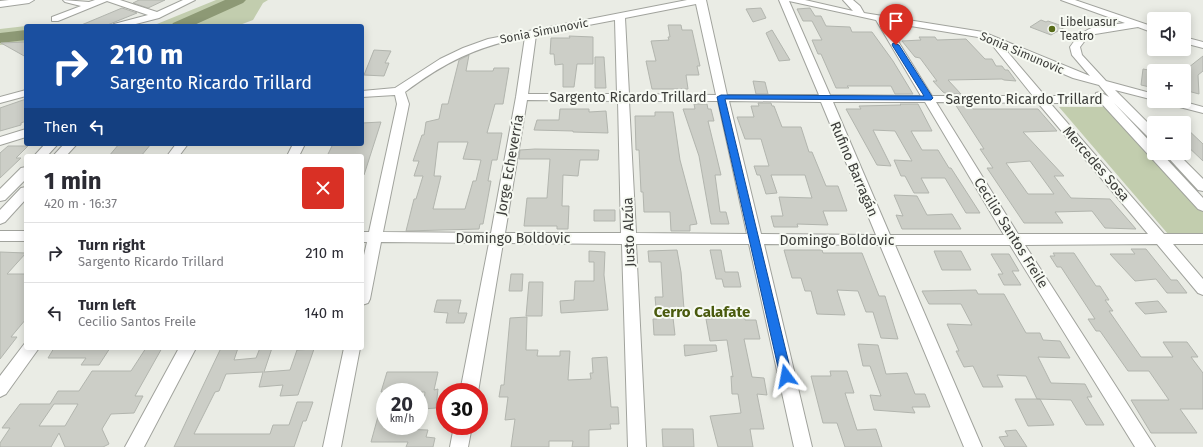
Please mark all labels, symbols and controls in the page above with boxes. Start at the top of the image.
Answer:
pin [879,4,913,45]
icon: arrive [885,10,907,32]
map controls [1147,12,1191,160]
button: sound [1147,12,1191,56]
place label: Libeluasur Teatro [1060,15,1118,43]
street label: Sonia Simunovic [499,16,590,46]
marker: Libeluasur Teatro [1047,24,1057,34]
street label: Sonia Simunovic [978,29,1066,77]
text: 210 m [110,38,184,71]
icon: right [44,40,96,92]
button: + [1147,64,1191,108]
text: Sargento Ricardo Trillard [110,72,312,94]
street label: Sargento Ricardo Trillard [549,89,707,106]
street label: Sargento Ricardo Trillard [945,91,1103,108]
street label: Jorge Echeverría [493,113,527,217]
icon: left [86,116,108,138]
button: − [1147,116,1191,160]
text: Then [44,118,78,136]
street label: Rufino Barragán [826,119,882,219]
street label: Mercedes Sosa [1059,123,1133,205]
text: 1 min [44,167,102,195]
button: close [302,167,344,209]
street label: Cecilio Santos Freile [970,175,1052,291]
text: 420 m · 16:37 [44,196,117,211]
street label: Justo Alzúa [619,197,639,267]
street label: Domingo Boldovic [455,230,571,247]
street label: Domingo Boldovic [779,232,895,249]
text: Turn right [78,236,145,254]
icon: right [44,242,66,264]
text: 210 m [305,244,344,262]
text: Sargento Ricardo Trillard [78,254,224,269]
text: Turn left [78,296,136,314]
icon: left [44,302,66,324]
district label: Cerro Calafate [654,303,750,321]
text: 140 m [304,304,344,322]
text: Cecilio Santos Freile [78,314,196,329]
position arrow [765,355,807,397]
speed limit sign: 30 [436,383,488,435]
text: 20 [391,392,413,416]
text: km/h [390,413,414,425]

